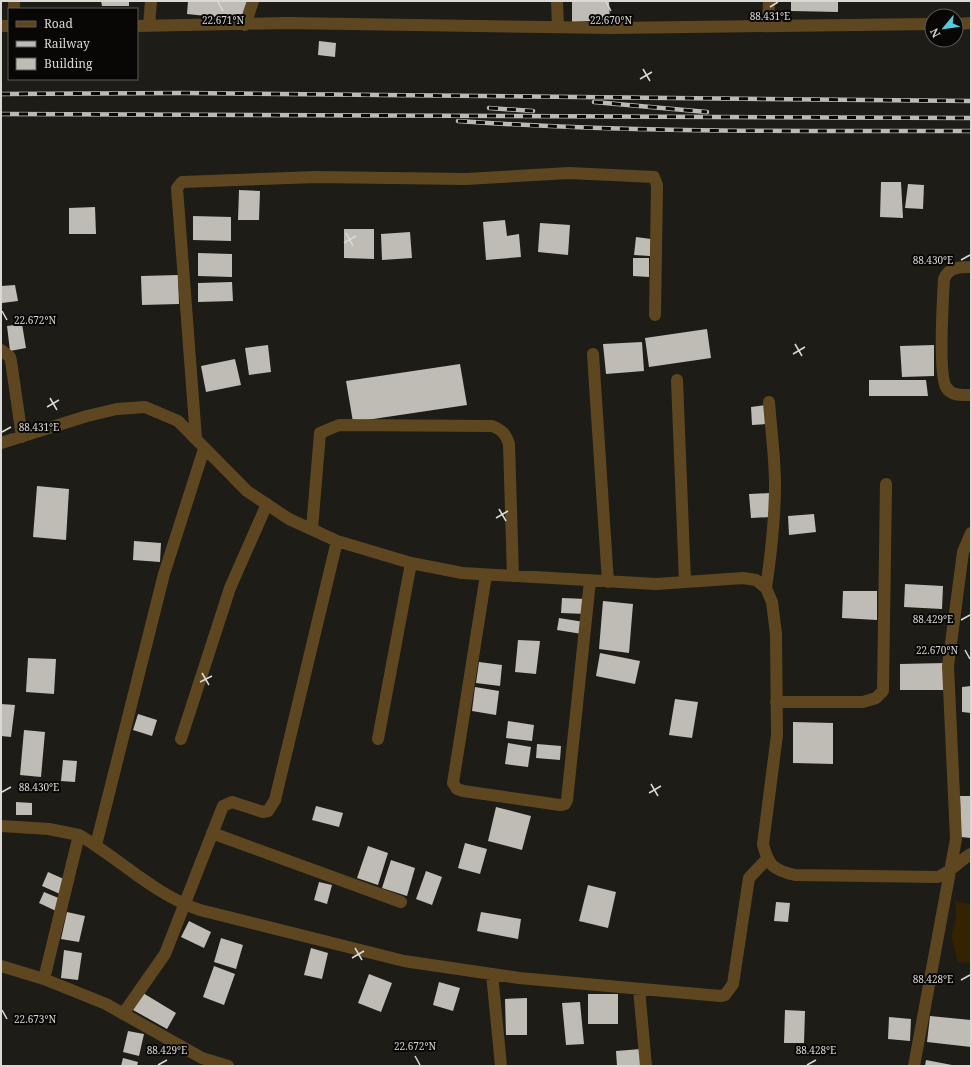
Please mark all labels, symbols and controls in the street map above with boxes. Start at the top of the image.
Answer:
legend [8,8,138,80]
north arrow [924,8,964,48]
text: 88.431°E [750,9,790,23]
text: 22.671°N [202,13,244,27]
text: 22.670°N [590,13,632,27]
text: Road [44,15,74,32]
text: N [926,25,943,41]
text: Railway [44,35,90,52]
text: Building [44,55,93,72]
text: 88.430°E [913,253,953,267]
text: 22.672°N [14,313,56,327]
text: 88.431°E [19,420,59,434]
text: 88.429°E [913,612,953,626]
text: 22.670°N [916,643,958,657]
text: 88.430°E [19,780,59,794]
text: 88.428°E [913,972,953,986]
text: 22.673°N [14,1012,56,1026]
text: 22.672°N [394,1039,436,1053]
text: 88.429°E [147,1043,187,1057]
text: 88.428°E [796,1043,836,1057]

